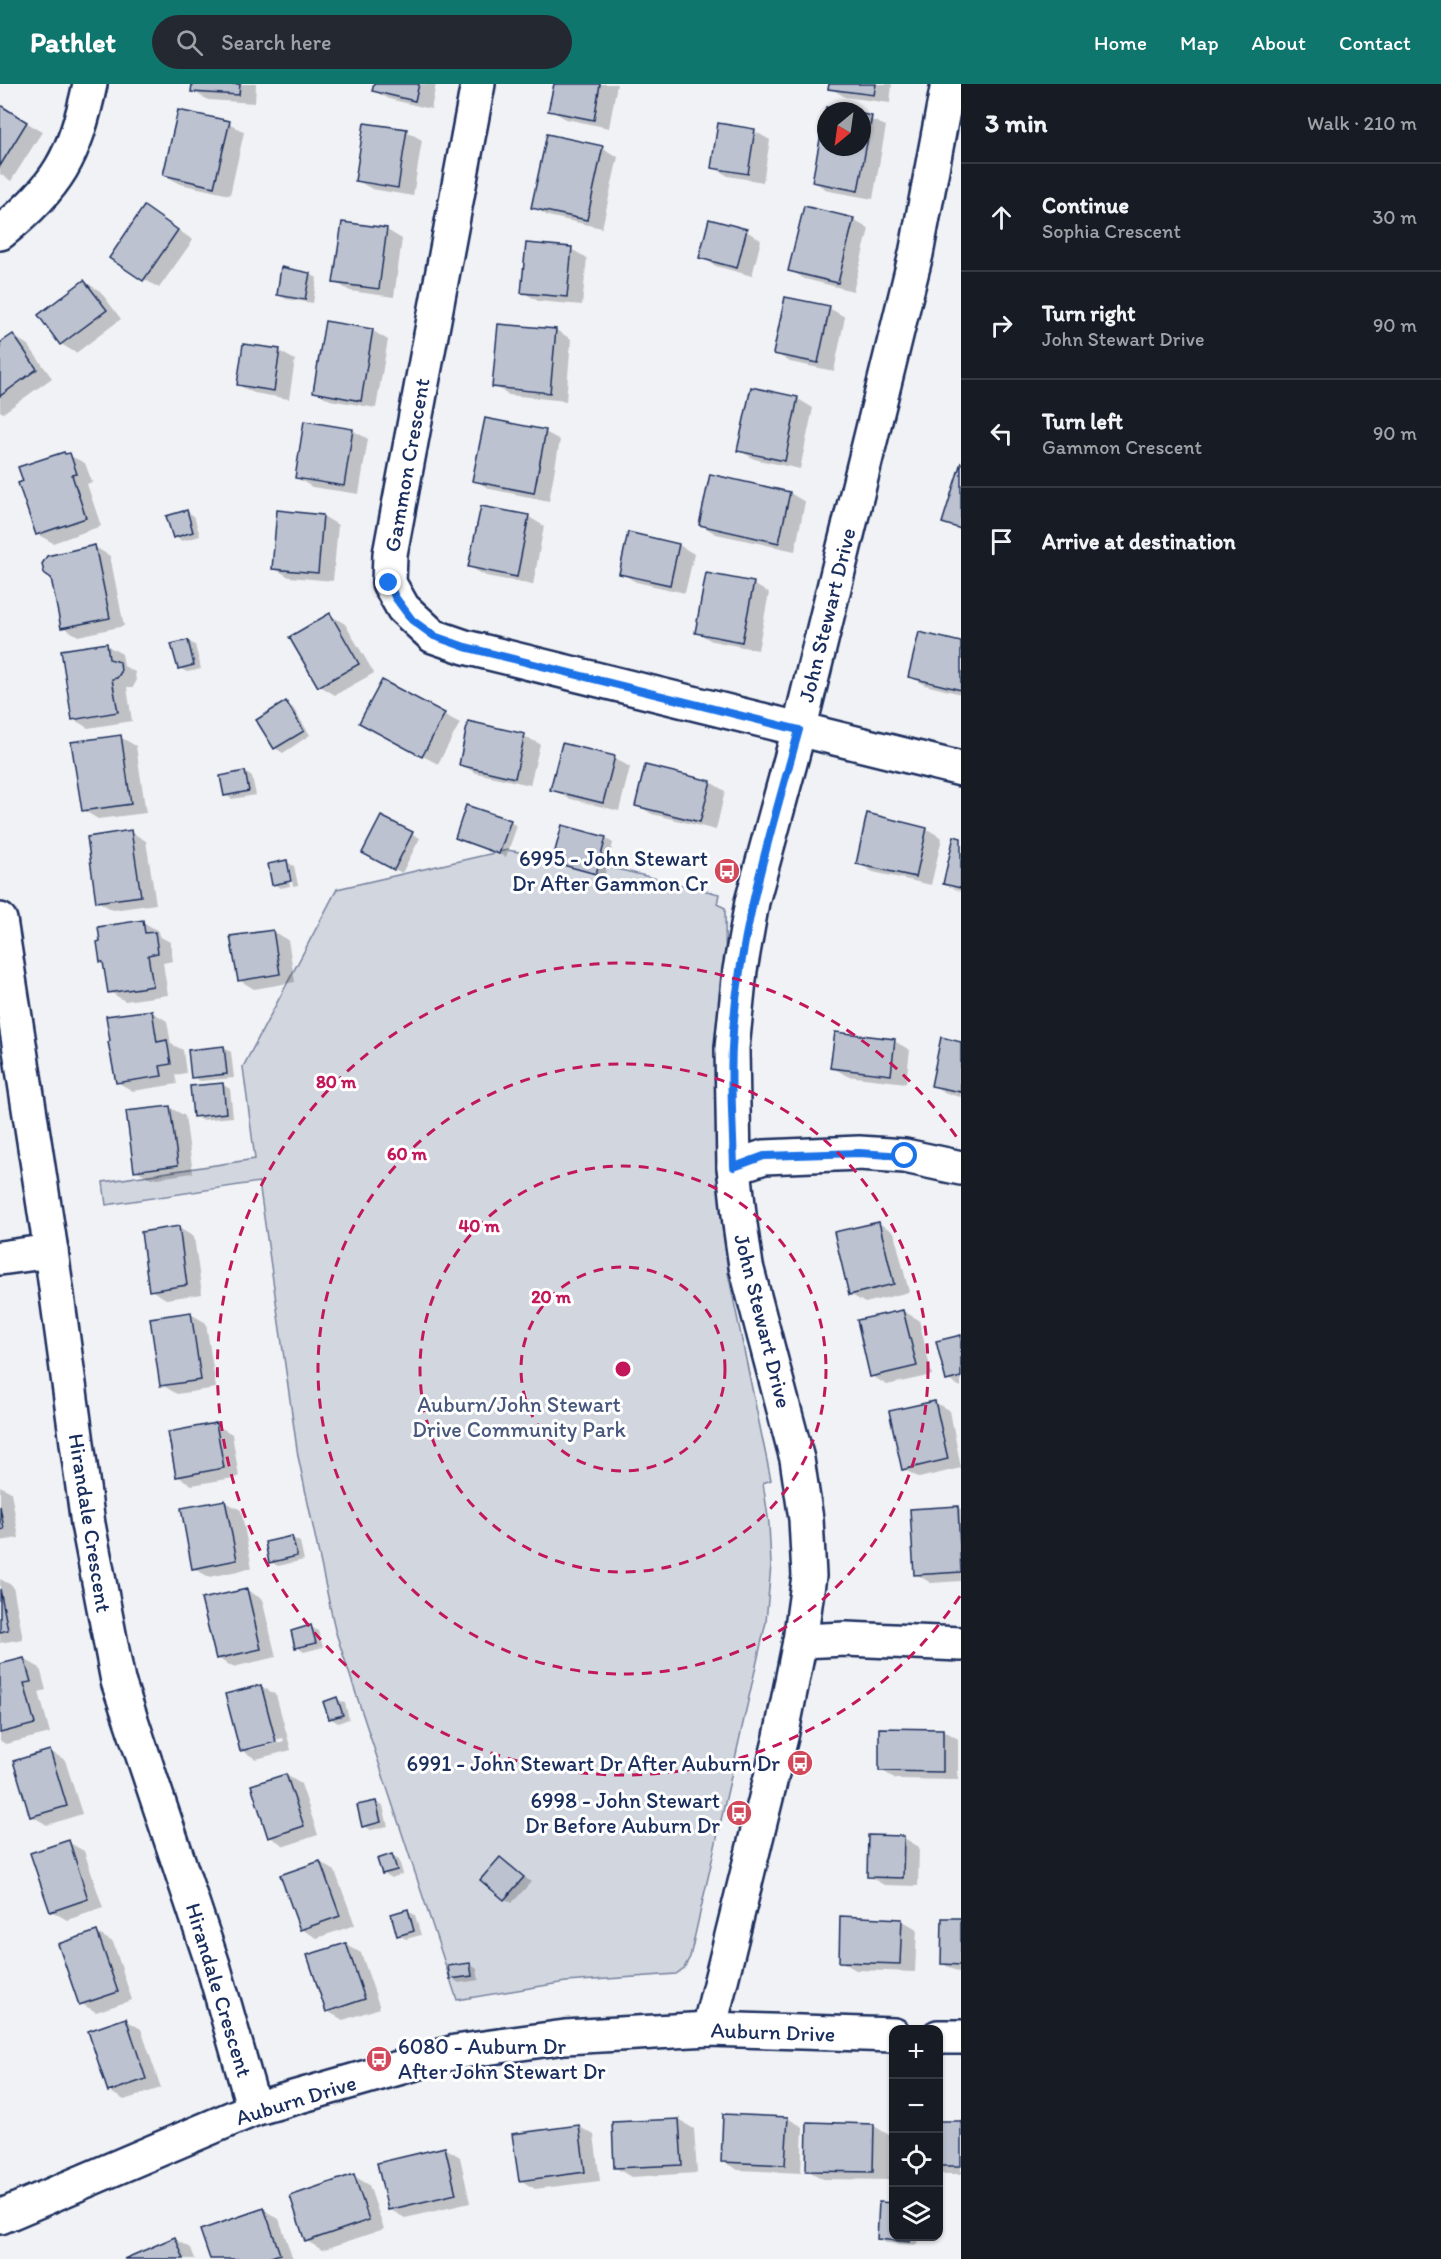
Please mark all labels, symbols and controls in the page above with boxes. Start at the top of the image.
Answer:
search box [152,15,572,69]
text: Pathlet [30,25,116,59]
icon: search [173,26,206,59]
text: Search here [221,29,331,56]
text: Home [1094,30,1147,55]
text: Map [1180,30,1219,55]
text: About [1252,30,1306,55]
text: Contact [1339,30,1411,55]
north arrow [817,102,871,156]
text: 3 min [985,107,1047,139]
text: Walk · 210 m [1307,111,1417,135]
text: Continue [1042,192,1129,219]
icon: ahead [985,201,1018,234]
text: 30 m [1372,205,1417,229]
text: Sophia Crescent [1042,219,1181,243]
text: Turn right [1042,300,1136,327]
icon: right [985,309,1018,342]
text: 90 m [1373,313,1417,337]
text: John Stewart Drive [1042,327,1204,351]
street label: Gammon Crescent [378,376,436,554]
text: Turn left [1042,408,1123,435]
icon: left [985,417,1018,450]
text: 90 m [1373,421,1417,445]
text: Gammon Crescent [1042,435,1202,459]
street label: John Stewart Drive [792,525,862,705]
icon: arrive [985,525,1018,558]
text: Arrive at destination [1042,528,1236,555]
route end [375,569,401,595]
place label: 6995 - John Stewart Dr After Gammon Cr [512,845,708,897]
bus stop icon: 6995 - John Stewart Dr After Gammon Cr [712,856,742,886]
text: 80 m [316,1071,357,1093]
route start [891,1142,917,1168]
text: 60 m [387,1143,428,1165]
text: 40 m [458,1215,500,1237]
street label: John Stewart Drive [728,1231,798,1411]
text: 20 m [531,1286,572,1308]
centre of rings [613,1359,633,1379]
park label: Auburn/John Stewart Drive Community Park [412,1391,626,1443]
street label: Hirandale Crescent [63,1432,117,1614]
bus stop icon: 6991 - John Stewart Dr After Auburn Dr [785,1748,815,1778]
place label: 6991 - John Stewart Dr After Auburn Dr [407,1750,780,1777]
place label: 6998 - John Stewart Dr Before Auburn Dr [525,1787,720,1839]
bus stop icon: 6998 - John Stewart Dr Before Auburn Dr [724,1798,754,1828]
street label: Hirandale Crescent [180,1900,258,2080]
street label: Auburn Drive [710,2016,836,2048]
map controls [889,2025,943,2241]
button: + [889,2025,943,2079]
place label: 6080 - Auburn Dr After John Stewart Dr [398,2033,606,2085]
bus stop icon: 6080 - Auburn Dr After John Stewart Dr [364,2044,394,2074]
street label: Auburn Drive [232,2069,360,2131]
button: − [889,2079,943,2133]
button: locate [889,2133,943,2187]
button: layers [889,2187,943,2241]

